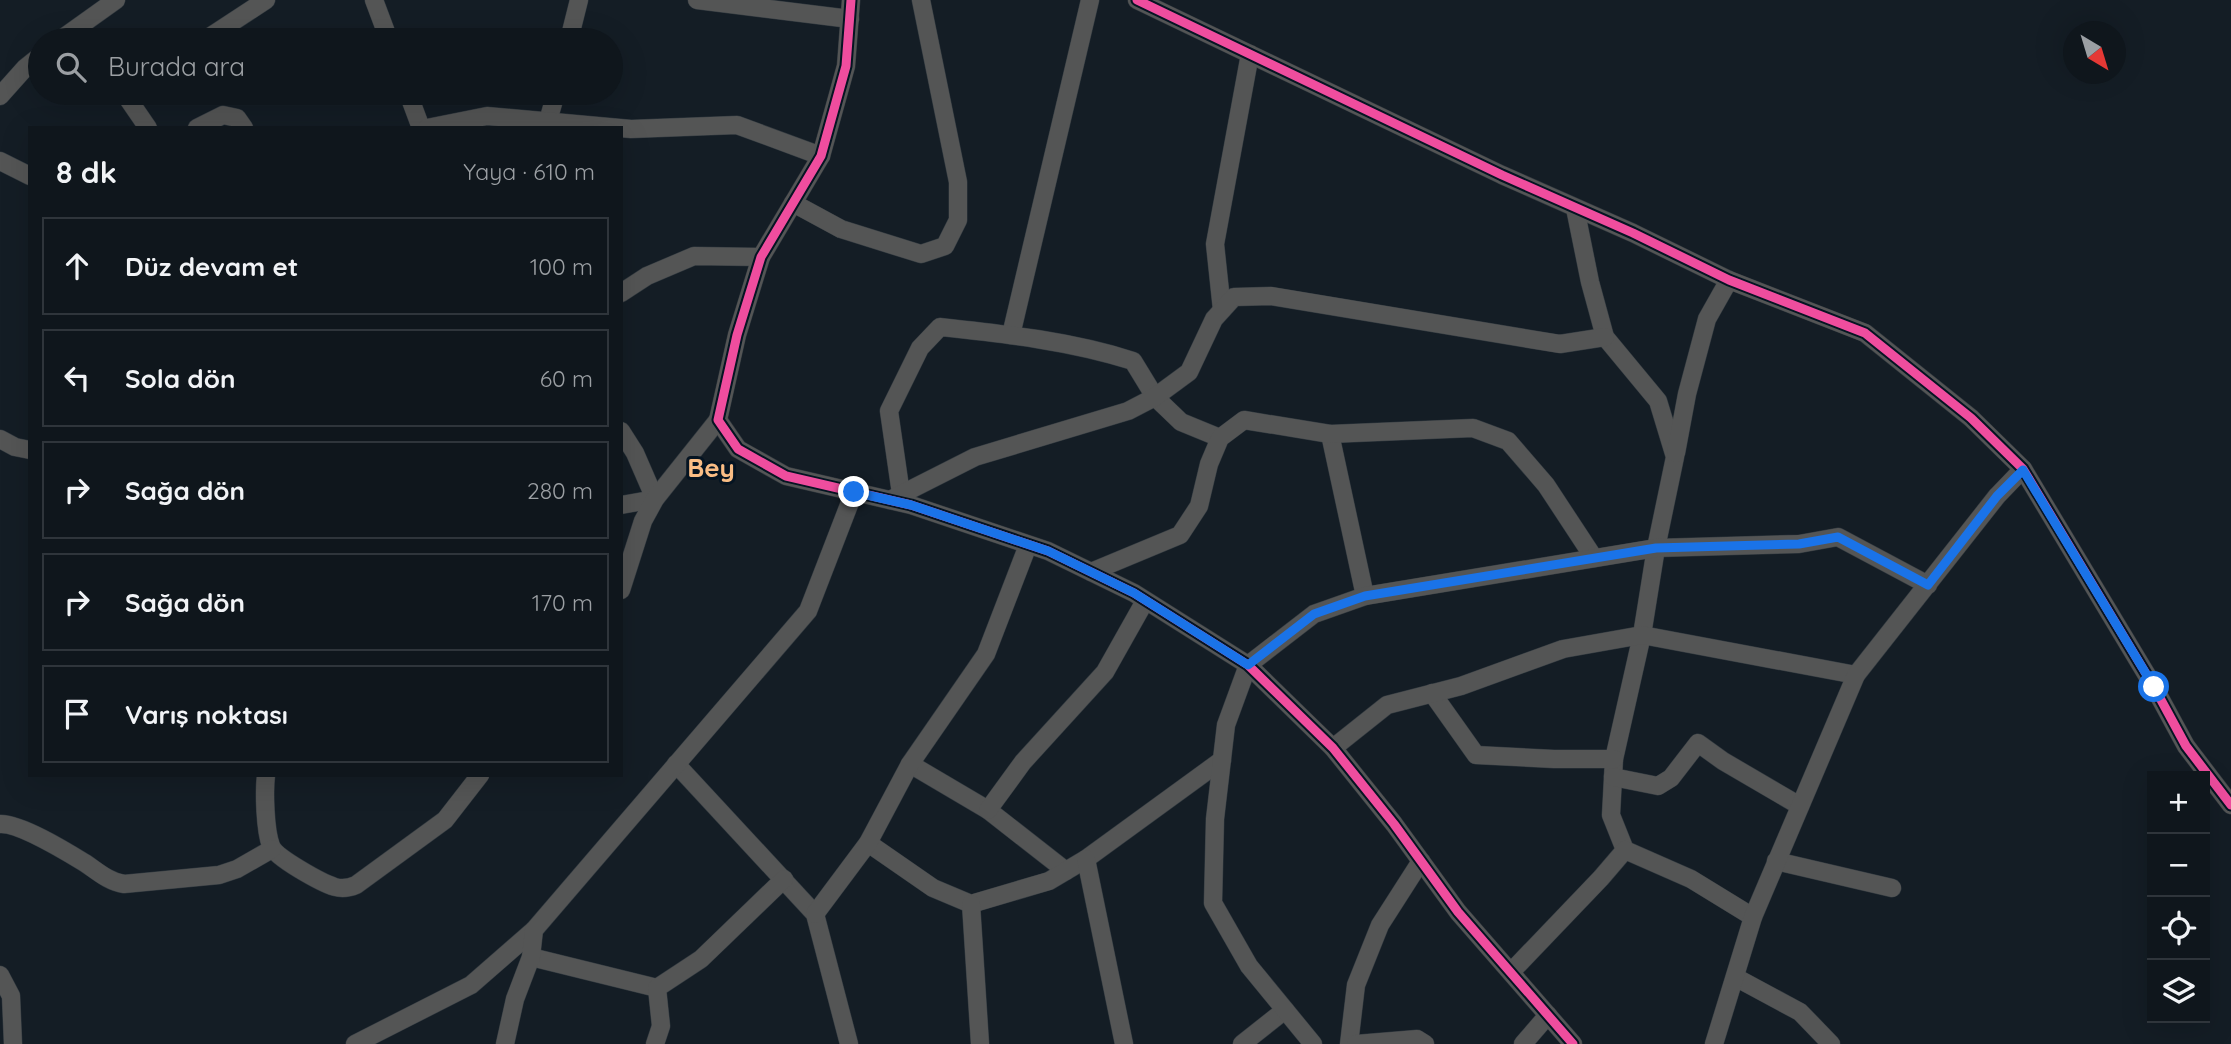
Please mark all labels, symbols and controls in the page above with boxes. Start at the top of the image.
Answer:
north arrow [2063,21,2126,84]
search box [28,28,623,105]
icon: search [52,48,90,86]
text: Burada ara [108,50,245,83]
text: 8 dk [56,153,117,191]
text: Yaya · 610 m [463,157,595,186]
icon: ahead [58,247,96,285]
text: Düz devam et [125,250,298,283]
text: 100 m [530,252,593,281]
icon: left [58,359,96,397]
text: Sola dön [125,362,235,395]
text: 60 m [540,364,593,393]
district label: Bey [687,451,735,484]
icon: right [58,471,96,509]
text: Sağa dön [125,474,245,507]
text: 280 m [527,476,593,505]
route end [838,476,869,507]
icon: right [58,583,96,621]
text: Sağa dön [125,586,245,619]
text: 170 m [532,588,593,617]
route start [2138,671,2169,702]
icon: arrive [58,695,96,733]
text: Varış noktası [125,698,288,731]
map controls [2147,771,2210,1023]
button: + [2147,771,2210,834]
button: − [2147,834,2210,897]
button: locate [2147,897,2210,960]
button: layers [2147,960,2210,1023]

